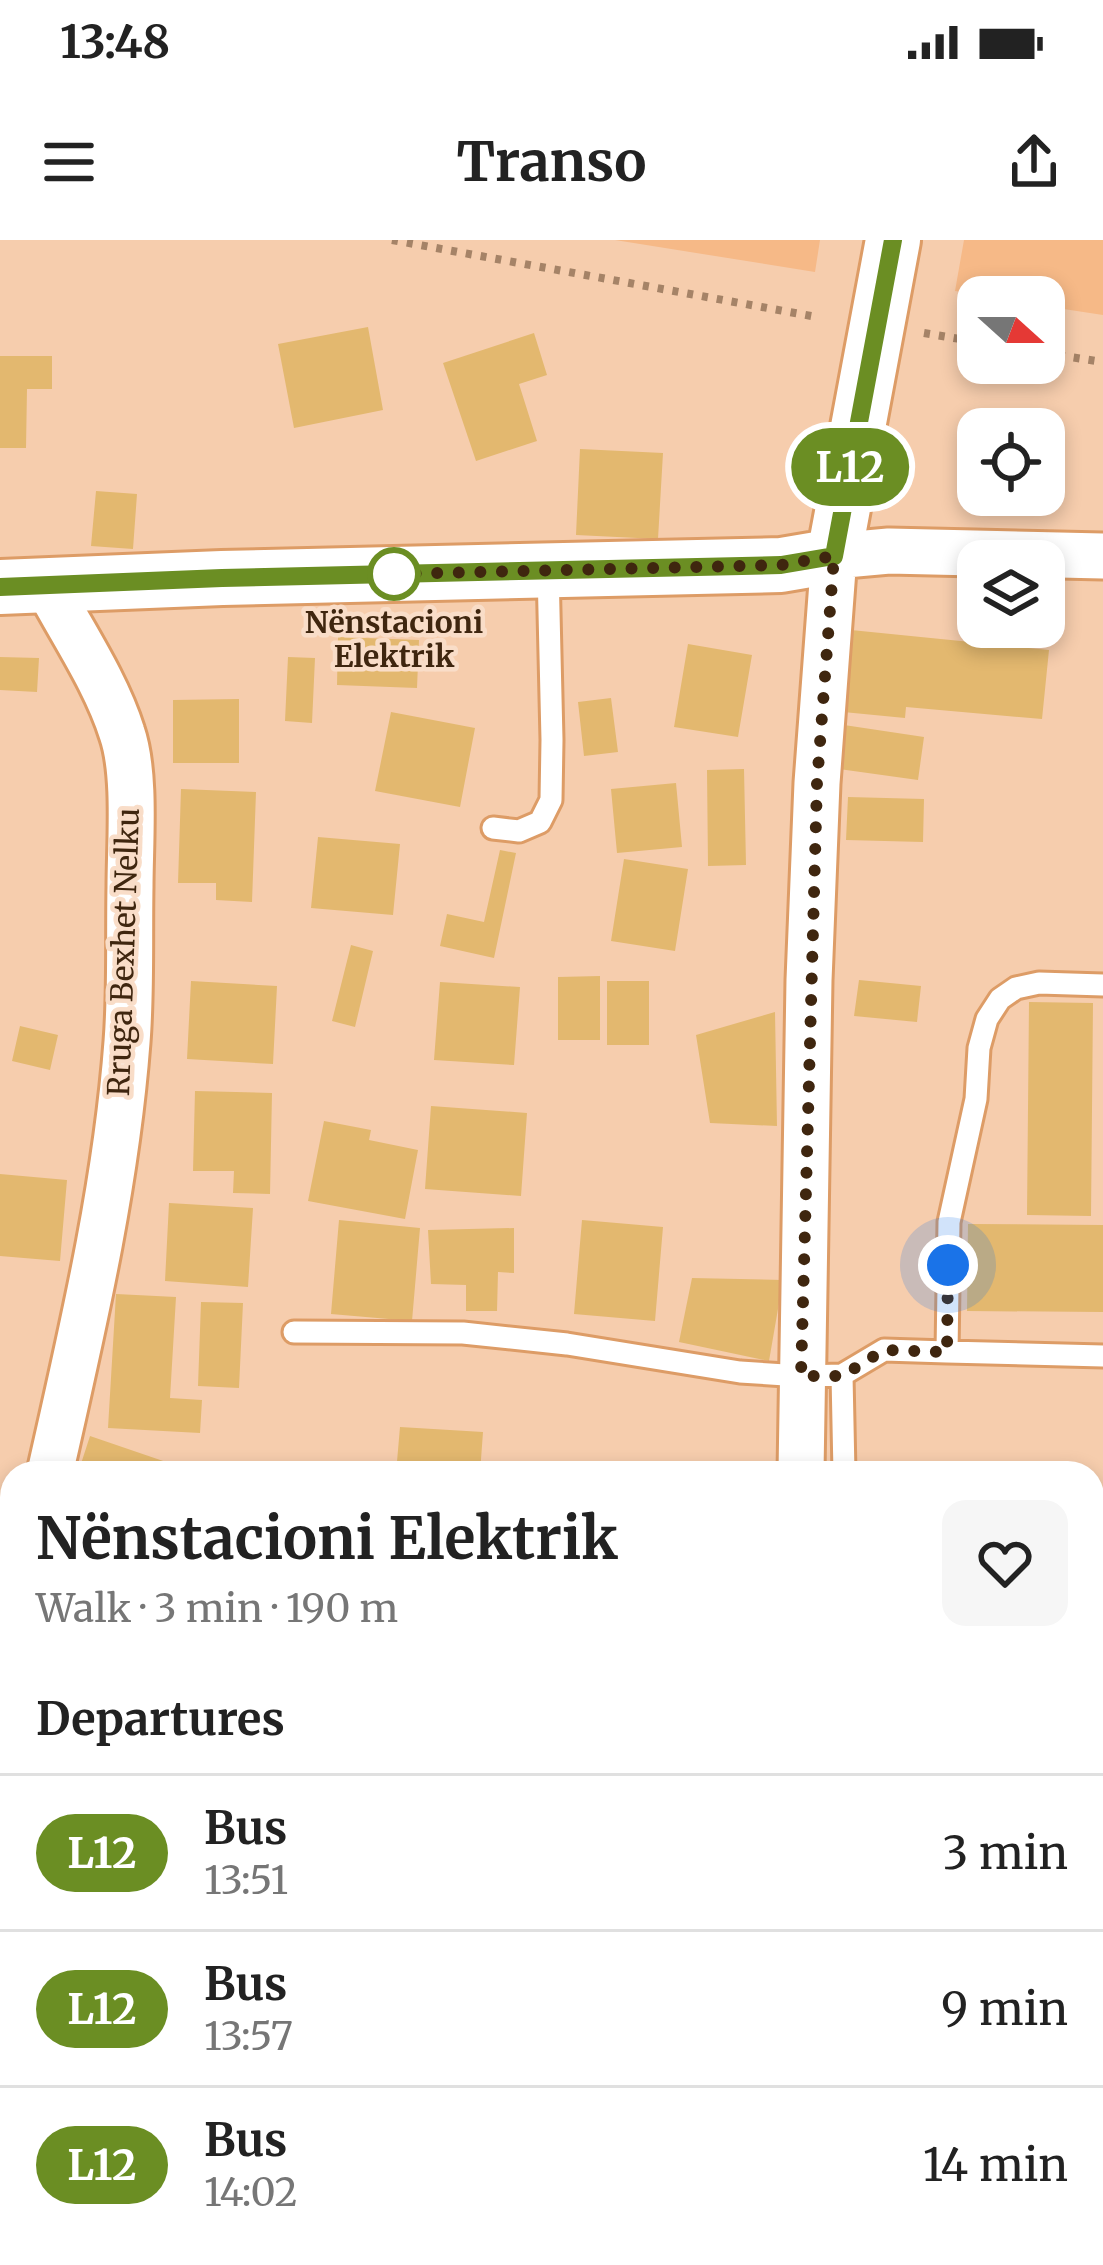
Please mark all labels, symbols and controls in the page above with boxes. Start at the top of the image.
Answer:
text: 13:48 [60,14,170,70]
text: Transo [457,128,646,196]
icon: menu [36,129,102,195]
icon: share [1001,129,1067,195]
north arrow [957,276,1065,384]
map controls [957,276,1065,648]
button: locate [957,408,1065,516]
line badge: L12 [781,428,919,506]
text: L12 [815,441,885,493]
button: layers [957,540,1065,648]
marker: Nënstacioni Elektrik [369,549,419,599]
place label: Nënstacioni Elektrik [305,603,483,675]
street label: Rruga Bexhet Nelku [99,807,147,1097]
your location [918,1235,978,1295]
button: heart [942,1500,1068,1626]
text: Nënstacioni Elektrik [36,1503,618,1575]
text: Walk · 3 min · 190 m [36,1584,398,1633]
text: Departures [36,1691,285,1747]
text: Bus [204,1800,287,1856]
text: 3 min [943,1825,1068,1881]
text: L12 [67,1827,137,1879]
text: 13:51 [204,1856,288,1905]
text: Bus [204,1956,287,2012]
text: 9 min [941,1981,1068,2037]
text: L12 [67,1983,137,2035]
text: 13:57 [204,2012,293,2061]
text: Bus [204,2112,287,2168]
text: 14 min [923,2137,1068,2193]
text: L12 [67,2139,137,2191]
text: 14:02 [204,2168,298,2217]

